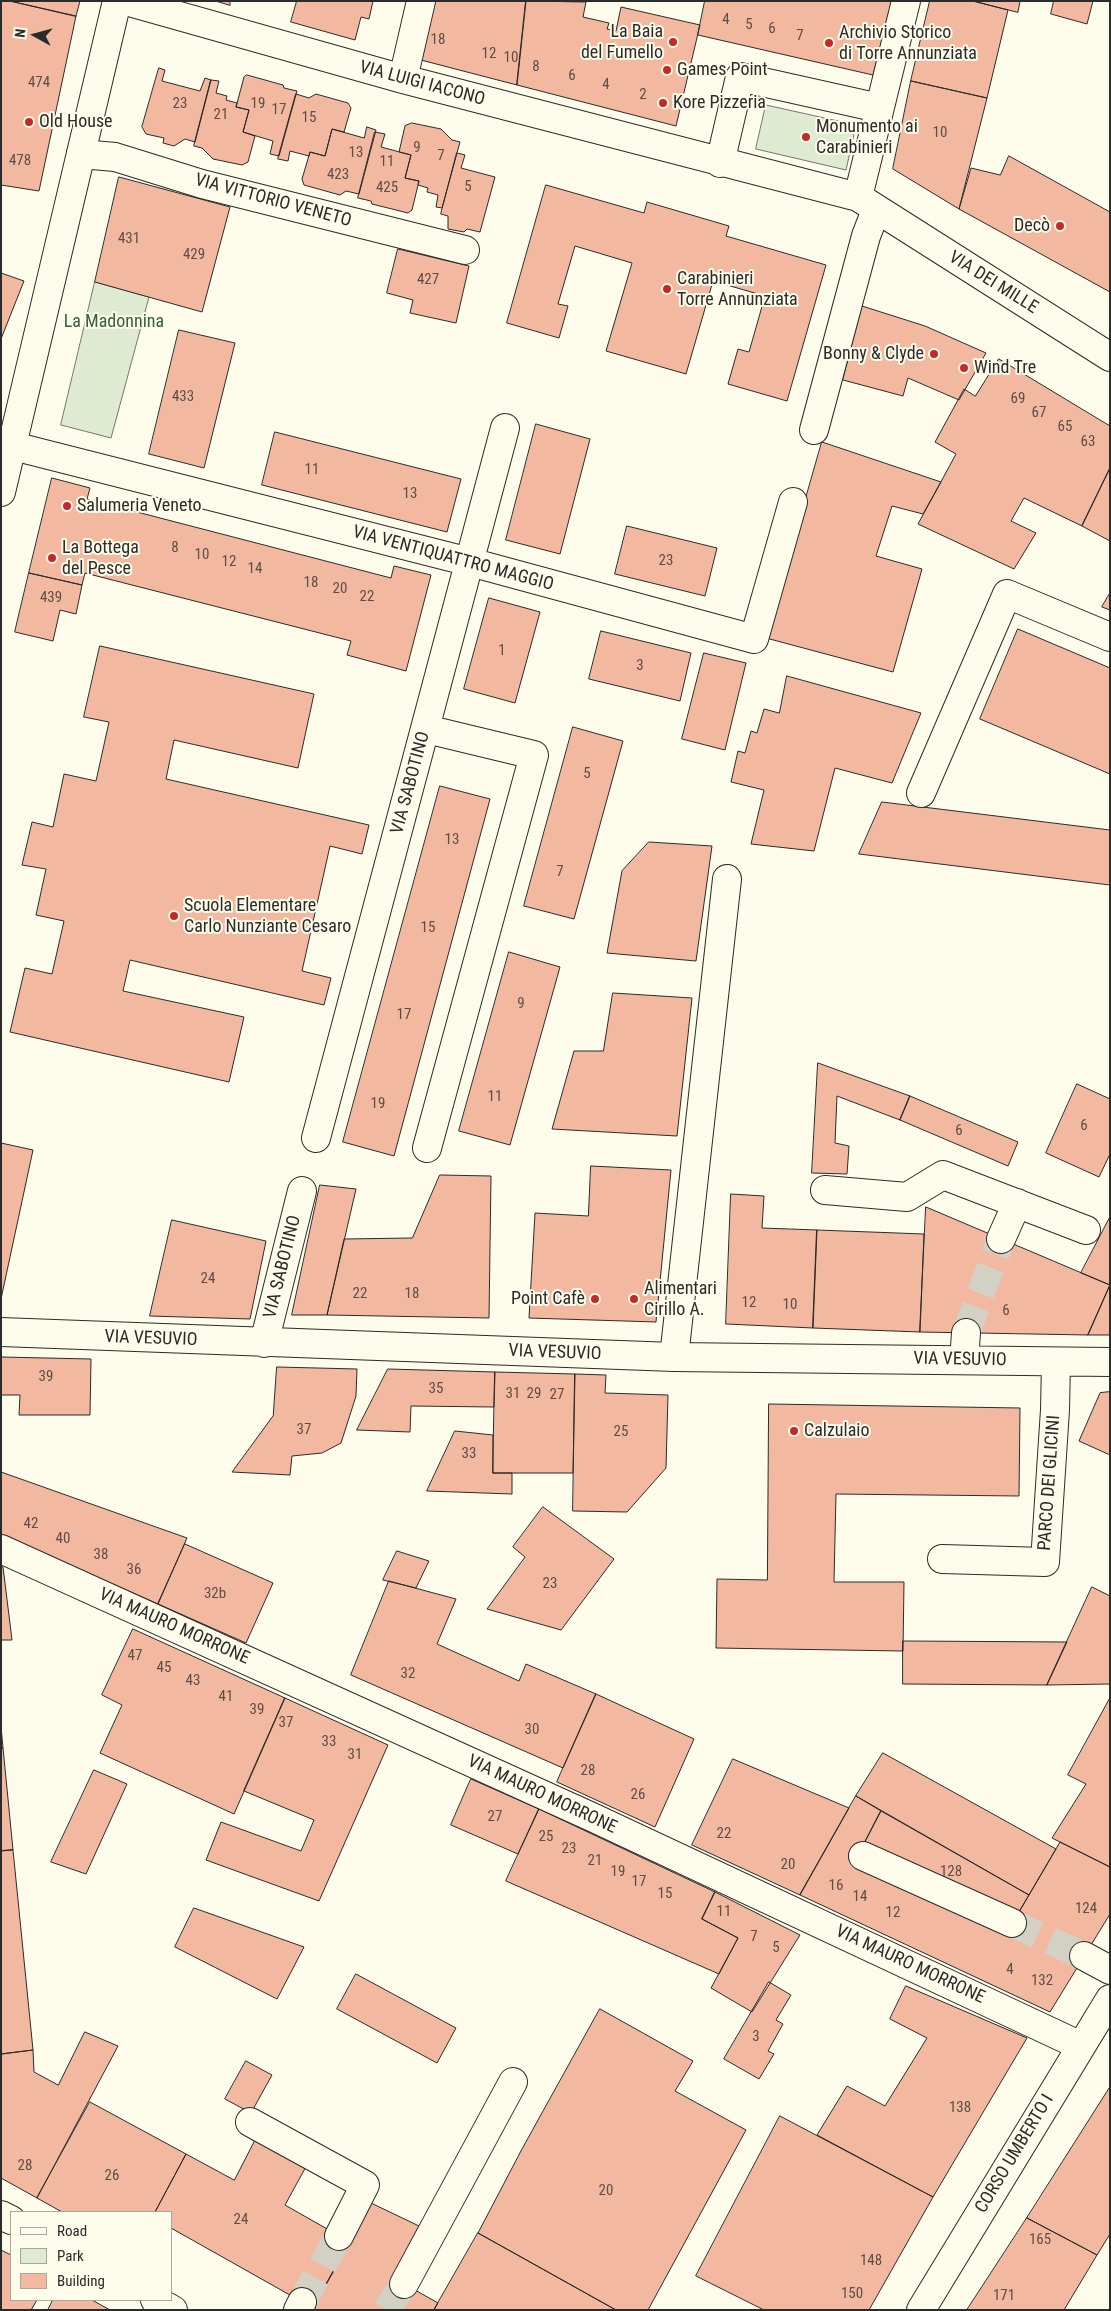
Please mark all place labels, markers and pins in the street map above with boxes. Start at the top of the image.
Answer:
place label: La Baia del Fumello [581,21,663,64]
place label: Archivio Storico di Torre Annunziata [839,22,977,64]
marker: La Baia del Fumello [667,36,679,48]
marker: Archivio Storico di Torre Annunziata [823,37,835,49]
place label: Games Point [677,59,768,81]
marker: Games Point [661,64,673,76]
place label: Kore Pizzeria [673,92,766,114]
marker: Kore Pizzeria [657,97,669,109]
place label: Old House [39,111,113,133]
marker: Old House [23,116,35,128]
place label: Monumento ai Carabinieri [816,116,918,158]
marker: Monumento ai Carabinieri [800,131,812,143]
place label: Decò [1014,215,1050,237]
marker: Decò [1054,220,1066,232]
place label: Carabinieri Torre Annunziata [677,268,798,310]
marker: Carabinieri Torre Annunziata [661,283,673,295]
place label: Bonny & Clyde [823,343,924,365]
marker: Bonny & Clyde [928,348,940,360]
place label: Wind Tre [974,357,1036,379]
marker: Wind Tre [958,362,970,374]
place label: Salumeria Veneto [77,495,202,517]
marker: Salumeria Veneto [61,500,73,512]
place label: La Bottega del Pesce [62,537,139,580]
marker: La Bottega del Pesce [46,552,58,564]
place label: Scuola Elementare Carlo Nunziante Cesaro [184,895,351,938]
marker: Scuola Elementare Carlo Nunziante Cesaro [168,910,180,922]
place label: Alimentari Cirillo A. [644,1278,717,1320]
place label: Point Cafè [511,1288,585,1310]
marker: Point Cafè [589,1293,601,1305]
marker: Alimentari Cirillo A. [628,1293,640,1305]
place label: Calzulaio [804,1420,869,1442]
marker: Calzulaio [788,1425,800,1437]

